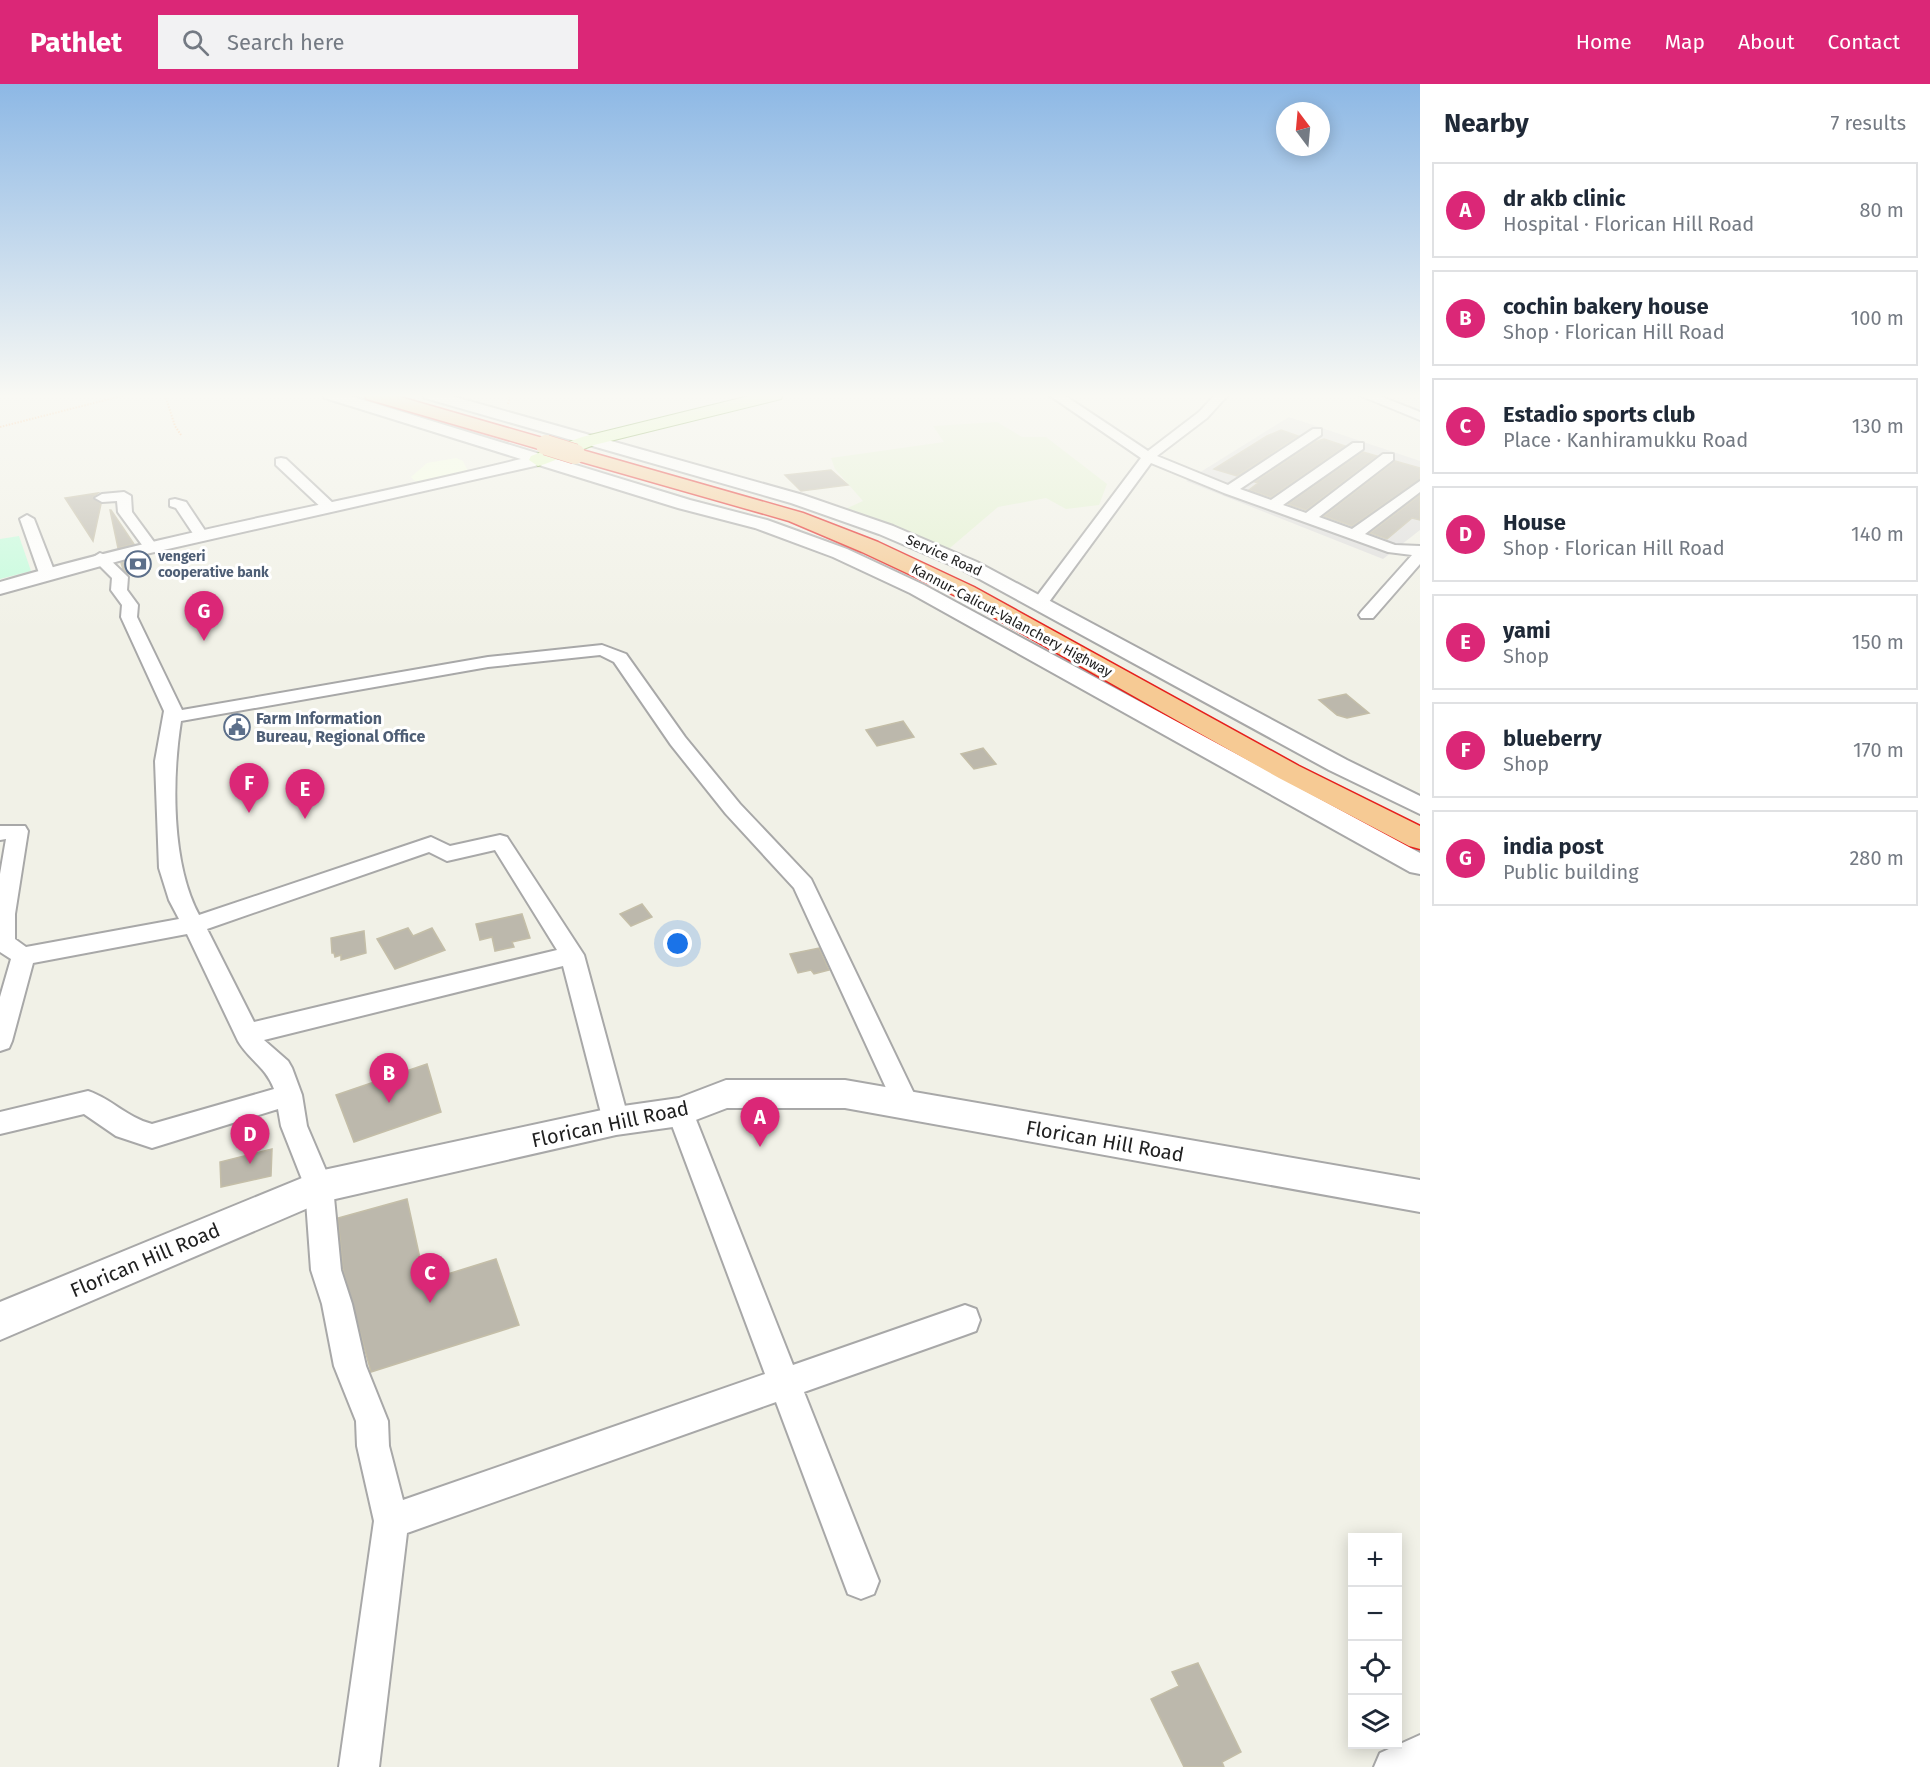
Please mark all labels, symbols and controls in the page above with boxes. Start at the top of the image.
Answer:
search box [158,15,578,69]
text: Pathlet [30,26,122,59]
icon: search [179,26,212,59]
text: Search here [227,29,345,56]
text: Home [1576,29,1632,55]
text: Map [1665,29,1705,55]
text: About [1738,29,1795,55]
text: Contact [1828,29,1900,55]
north arrow [1276,102,1330,156]
text: Nearby [1444,108,1529,139]
text: 7 results [1830,111,1906,135]
text: dr akb clinic [1503,185,1626,212]
text: A [1460,198,1471,222]
text: 80 m [1859,198,1904,222]
text: Hospital · Florican Hill Road [1503,212,1754,236]
text: cochin bakery house [1503,293,1709,320]
text: B [1459,306,1472,330]
text: 100 m [1851,306,1904,330]
text: Shop · Florican Hill Road [1503,320,1725,344]
text: Estadio sports club [1503,401,1695,428]
text: C [1460,414,1471,438]
text: 130 m [1852,414,1904,438]
text: Place · Kanhiramukku Road [1503,428,1748,452]
text: House [1503,509,1566,536]
text: D [1459,522,1472,546]
text: 140 m [1851,522,1904,546]
street label: Service Road [903,531,985,580]
text: Shop · Florican Hill Road [1503,536,1725,560]
place label: vengeri cooperative bank [157,548,269,581]
bank icon: vengeri cooperative bank [123,549,153,579]
street label: Kannur-Calicut-Valanchery Highway [909,560,1115,681]
pin: G [184,592,224,641]
text: yami [1503,617,1551,644]
text: E [1460,630,1471,654]
text: 150 m [1852,630,1904,654]
text: Shop [1503,644,1549,668]
place label: Farm Information Bureau, Regional Office [256,709,425,746]
public building icon: Farm Information Bureau, Regional Office [222,712,252,742]
text: blueberry [1503,725,1602,752]
text: F [1461,738,1470,762]
text: 170 m [1853,738,1904,762]
text: Shop [1503,752,1549,776]
pin: F [230,764,268,813]
pin: E [286,770,324,819]
text: india post [1503,833,1604,860]
text: G [1459,846,1472,870]
text: 280 m [1849,846,1904,870]
text: Public building [1503,860,1639,884]
your location [663,929,692,958]
pin: B [370,1054,408,1103]
street label: Florican Hill Road [529,1096,691,1152]
pin: A [740,1098,780,1147]
pin: D [230,1114,270,1164]
street label: Florican Hill Road [1024,1115,1186,1167]
street label: Florican Hill Road [67,1218,223,1302]
pin: C [410,1254,450,1303]
map controls [1348,1533,1402,1749]
button: + [1348,1533,1402,1587]
button: − [1348,1587,1402,1641]
button: locate [1348,1641,1402,1695]
button: layers [1348,1695,1402,1749]

